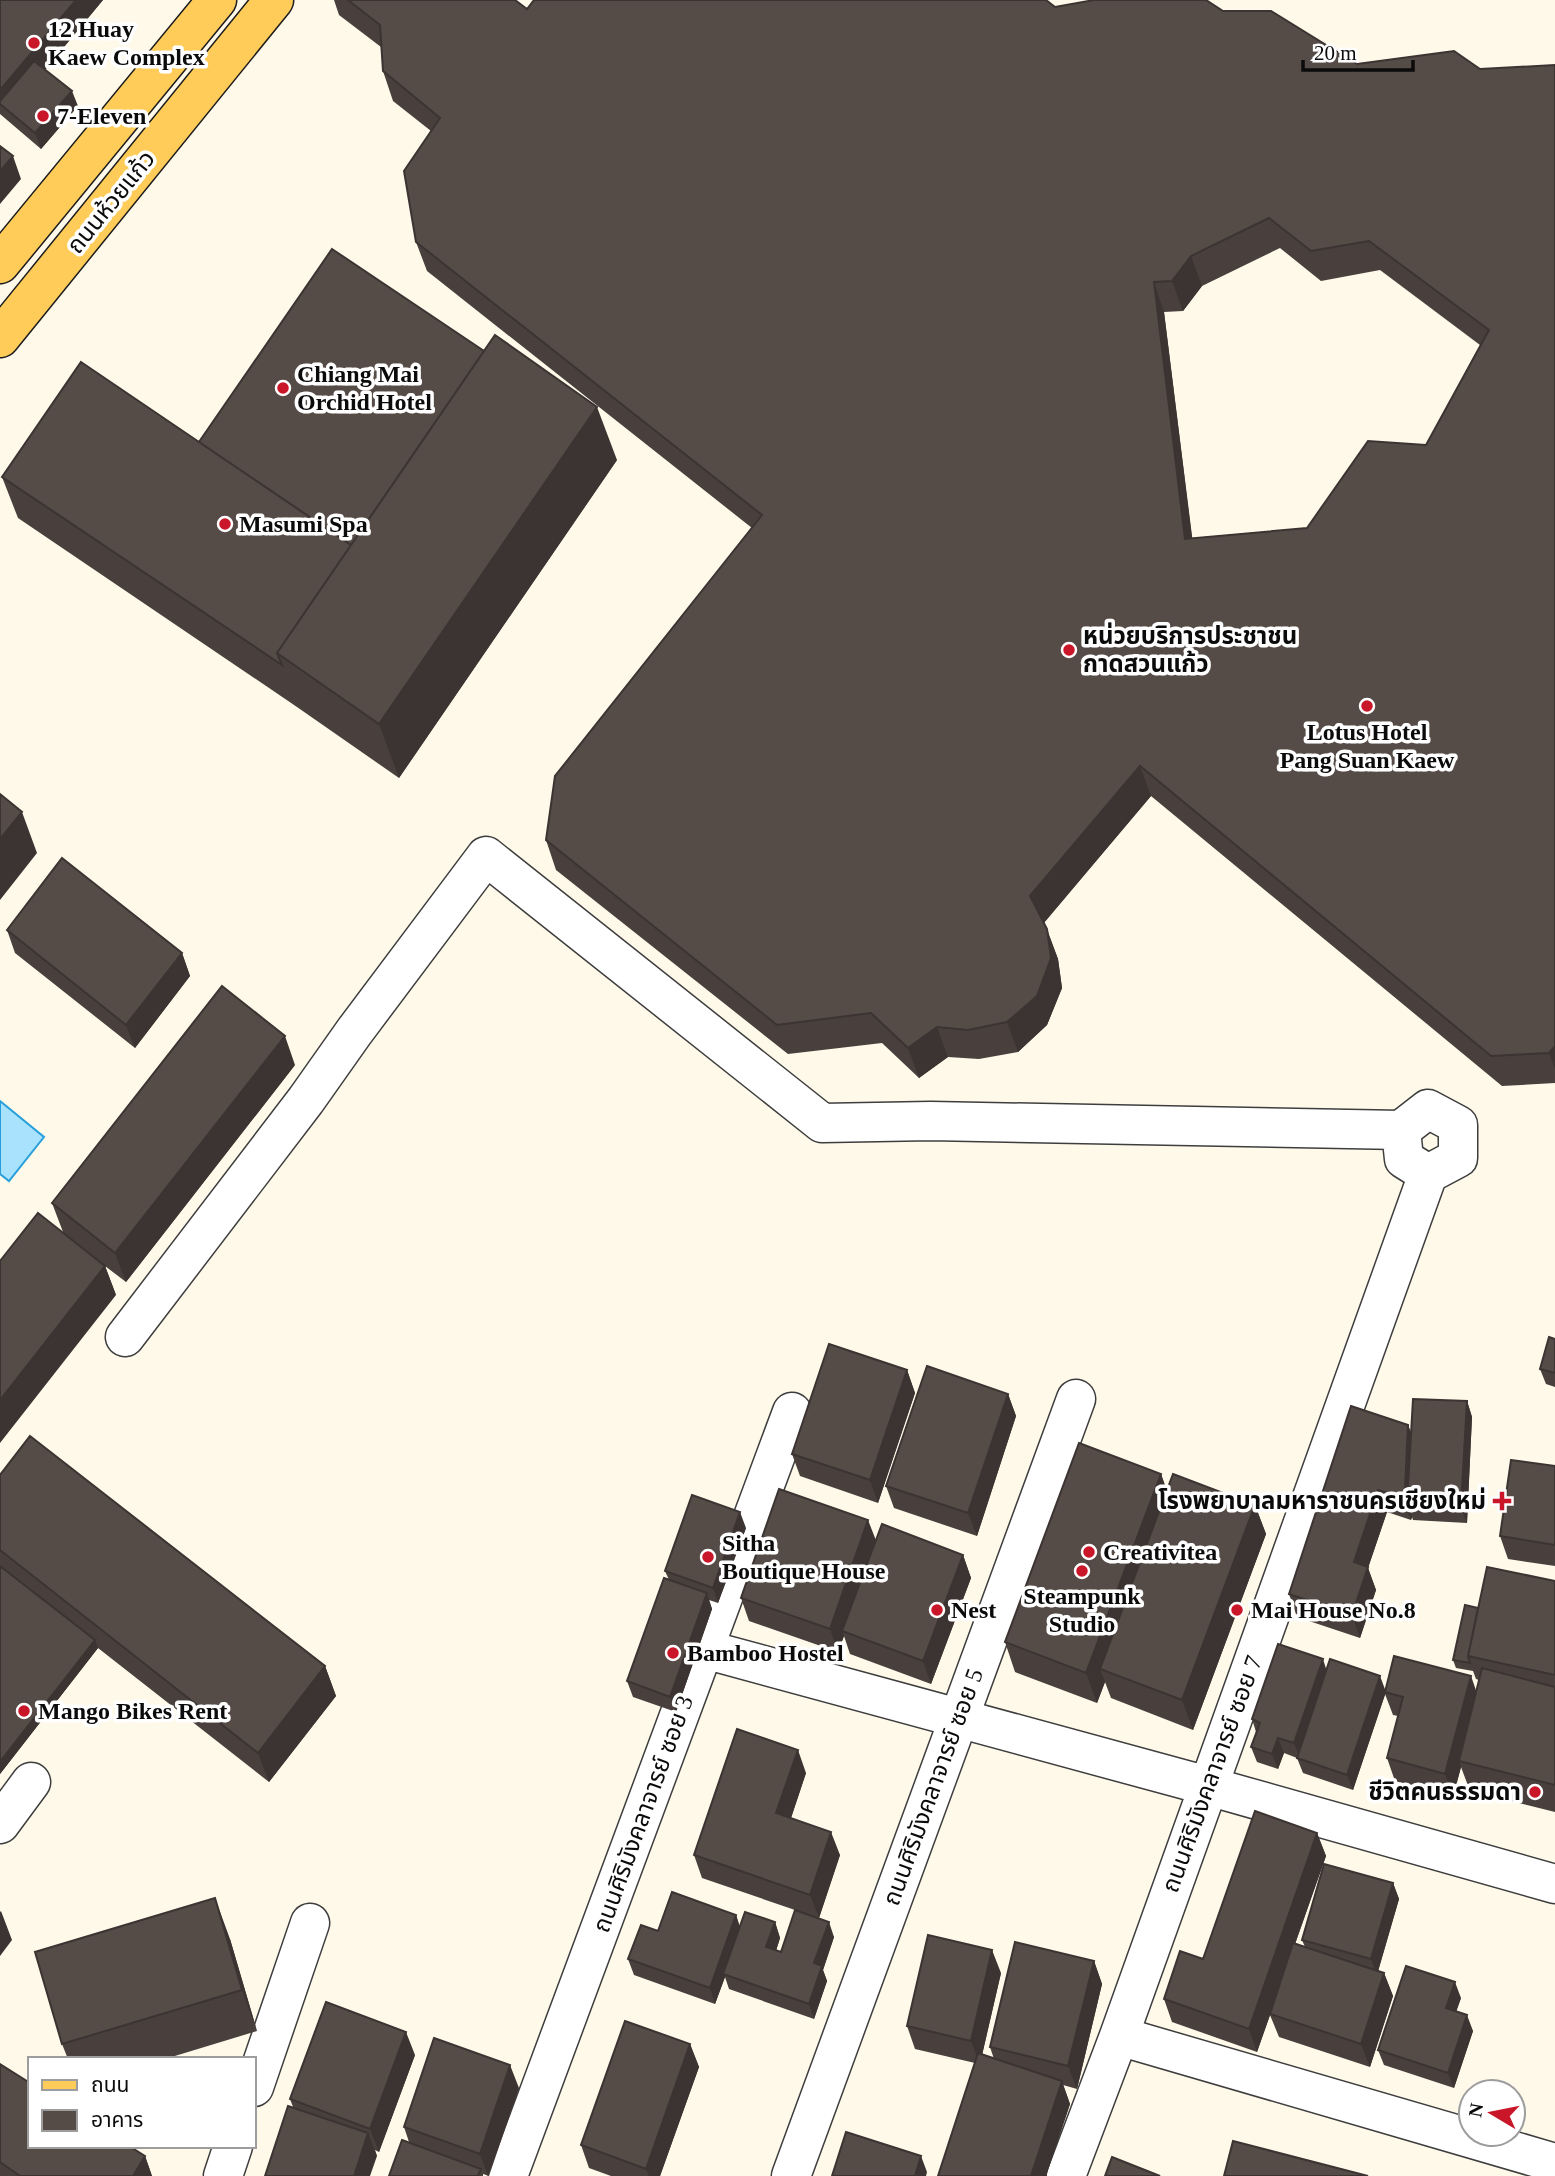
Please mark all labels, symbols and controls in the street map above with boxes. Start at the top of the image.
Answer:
place label: 12 Huay Kaew Complex [48,16,205,70]
scale bar [1303,28,1413,72]
marker: 12 Huay Kaew Complex [26,35,42,51]
text: 20 m [1314,41,1357,65]
place label: 7-Eleven [57,103,146,129]
marker: 7-Eleven [35,108,51,124]
street label: ถนนห้วยแก้ว [62,146,160,258]
place label: Chiang Mai Orchid Hotel [297,361,432,415]
marker: Chiang Mai Orchid Hotel [275,380,291,396]
place label: Masumi Spa [239,511,368,537]
marker: Masumi Spa [217,516,233,532]
place label: หน่วยบริการประชาชน กาดสวนแก้ว [1083,622,1297,677]
marker: หน่วยบริการประชาชน กาดสวนแก้ว [1061,642,1077,658]
marker: Lotus Hotel Pang Suan Kaew [1359,698,1375,714]
place label: Lotus Hotel Pang Suan Kaew [1280,719,1455,773]
place label: โรงพยาบาลมหาราชนครเชียงใหม่ [1158,1487,1486,1514]
marker: โรงพยาบาลมหาราชนครเชียงใหม่ [1492,1491,1512,1511]
place label: Sitha Boutique House [722,1530,886,1584]
place label: Creativitea [1103,1539,1217,1565]
marker: Creativitea [1081,1544,1097,1560]
marker: Sitha Boutique House [700,1549,716,1565]
marker: Steampunk Studio [1074,1563,1090,1579]
place label: Steampunk Studio [1023,1583,1141,1637]
place label: Nest [951,1597,996,1623]
place label: Mai House No.8 [1251,1597,1416,1623]
marker: Nest [929,1602,945,1618]
marker: Mai House No.8 [1229,1602,1245,1618]
place label: Bamboo Hostel [687,1640,844,1666]
marker: Bamboo Hostel [665,1645,681,1661]
street label: ถนนศิริมังคลาจารย์ ซอย 7 [1157,1652,1267,1896]
street label: ถนนศิริมังคลาจารย์ ซอย 5 [878,1665,988,1909]
street label: ถนนศิริมังคลาจารย์ ซอย 3 [588,1692,698,1936]
place label: Mango Bikes Rent [38,1698,227,1724]
marker: Mango Bikes Rent [16,1703,32,1719]
place label: ชีวิตคนธรรมดา [1368,1779,1521,1805]
marker: ชีวิตคนธรรมดา [1527,1784,1543,1800]
legend [28,2057,256,2148]
text: ถนน [91,2073,129,2097]
north arrow [1457,2078,1527,2148]
text: N [1464,2101,1487,2119]
text: อาคาร [91,2108,143,2132]

